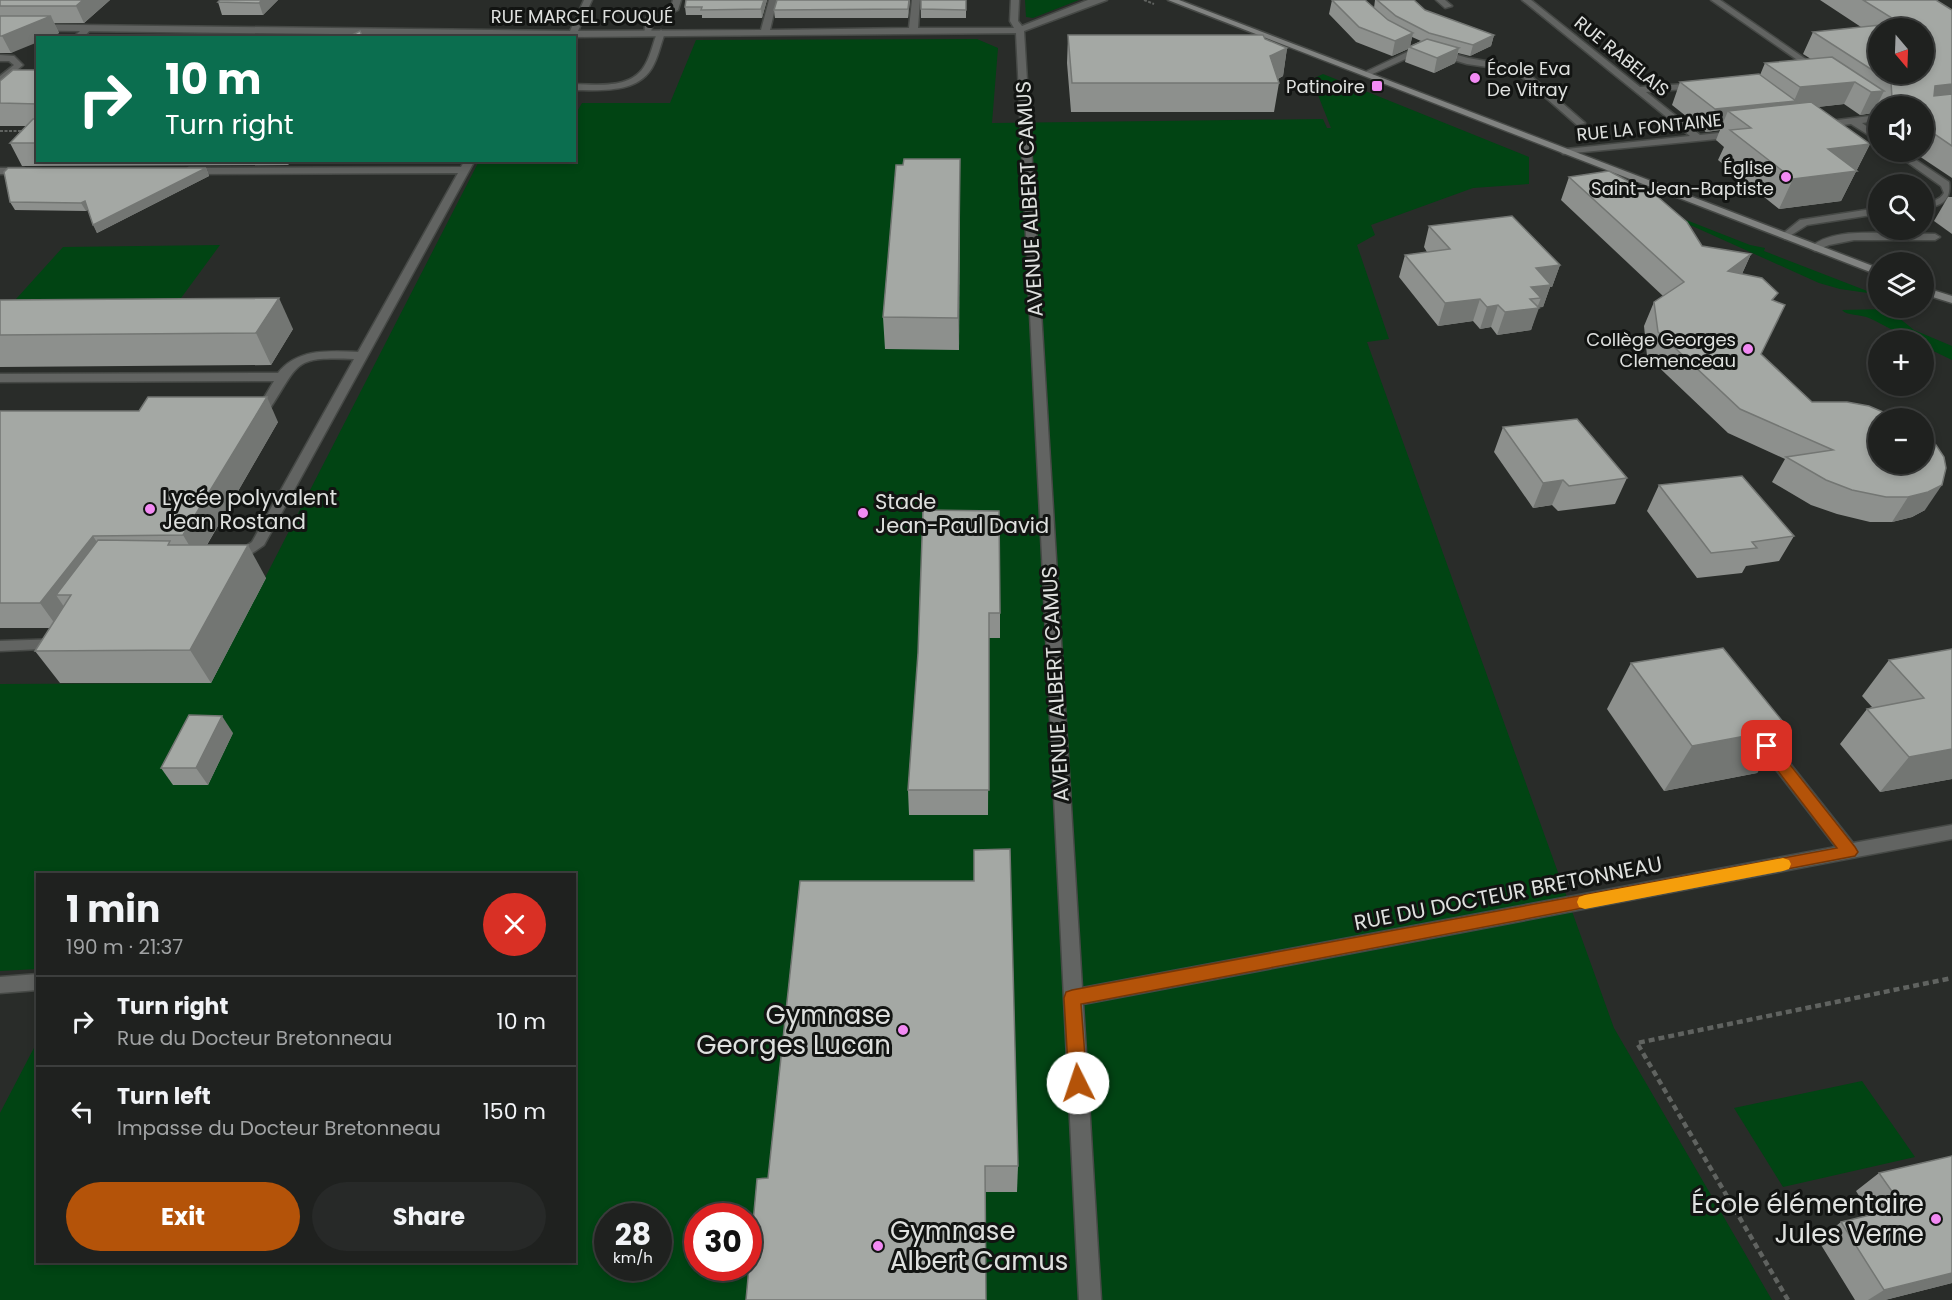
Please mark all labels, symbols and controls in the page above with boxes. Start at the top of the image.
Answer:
street label: RUE MARCEL FOUQUÉ [491,4,673,29]
street label: RUE RABELAIS [1569,10,1675,102]
north arrow [1868,18,1934,84]
map controls [1868,18,1934,474]
text: 10 m [165,50,262,109]
place label: École Eva De Vitray [1487,56,1571,102]
icon: right [66,60,144,138]
marker: École Eva De Vitray [1468,71,1482,85]
place label: Patinoire [1286,74,1365,99]
marker: Patinoire [1370,79,1384,93]
street label: AVENUE ALBERT CAMUS [1008,80,1050,318]
button: sound [1868,96,1934,162]
text: Turn right [165,106,294,143]
street label: RUE LA FONTAINE [1575,107,1723,147]
place label: Église Saint-Jean-Baptiste [1591,155,1774,201]
marker: Église Saint-Jean-Baptiste [1779,170,1793,184]
button: search [1868,174,1934,240]
button: layers [1868,252,1934,318]
place label: Collège Georges Clemenceau [1586,327,1736,373]
button: + [1868,330,1934,396]
marker: Collège Georges Clemenceau [1741,342,1755,356]
button: − [1868,408,1934,474]
place label: Lycée polyvalent Jean Rostand [162,483,337,536]
place label: Stade Jean-Paul David [875,487,1049,540]
marker: Lycée polyvalent Jean Rostand [143,502,157,516]
marker: Stade Jean-Paul David [856,506,870,520]
street label: AVENUE ALBERT CAMUS [1034,565,1076,803]
pin [1741,720,1792,771]
icon: arrive [1750,729,1783,762]
street label: RUE DU DOCTEUR BRETONNEAU [1352,849,1664,937]
text: 1 min [66,884,160,935]
button: close [483,893,546,956]
text: 190 m · 21:37 [66,933,183,961]
text: Turn right [117,991,228,1022]
place label: Gymnase Georges Lucan [696,997,891,1063]
icon: right [66,1005,99,1038]
text: 10 m [497,1006,546,1037]
marker: Gymnase Georges Lucan [896,1023,910,1037]
text: Rue du Docteur Bretonneau [117,1024,392,1052]
position arrow [1046,1051,1110,1115]
text: Turn left [117,1081,211,1112]
icon: left [66,1095,99,1128]
text: 150 m [483,1096,546,1127]
text: Impasse du Docteur Bretonneau [117,1114,441,1142]
button: Exit [66,1182,300,1251]
button: Share [312,1182,546,1251]
place label: École élémentaire Jules Verne [1691,1186,1924,1252]
speed limit sign: 30 [684,1203,762,1281]
marker: École élémentaire Jules Verne [1929,1212,1943,1226]
text: 28 [615,1213,651,1256]
place label: Gymnase Albert Camus [890,1213,1068,1279]
marker: Gymnase Albert Camus [871,1239,885,1253]
text: km/h [613,1247,653,1268]

